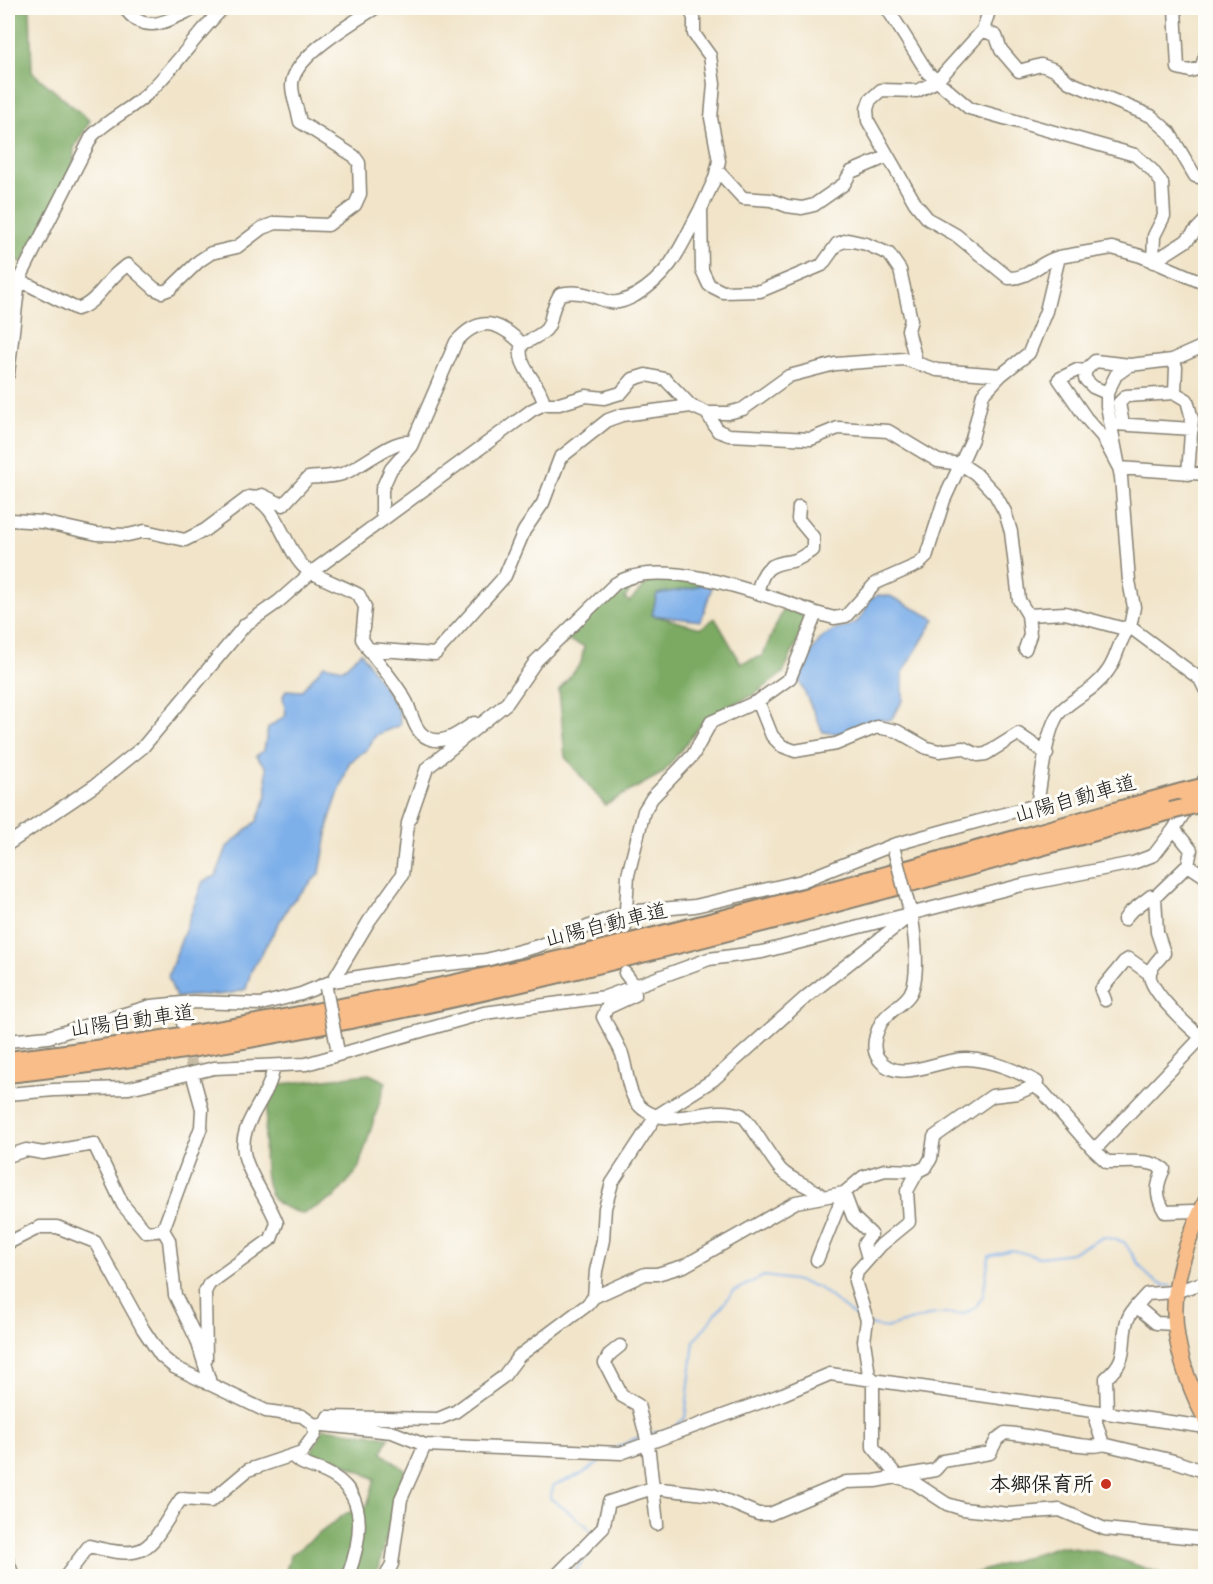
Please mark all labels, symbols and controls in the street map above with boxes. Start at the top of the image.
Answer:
street label: 山陽自動車道 [1011,769,1139,829]
street label: 山陽自動車道 [542,897,670,953]
street label: 山陽自動車道 [68,999,196,1043]
place label: 本郷保育所 [989,1471,1094,1498]
marker: 本郷保育所 [1099,1477,1113,1491]

